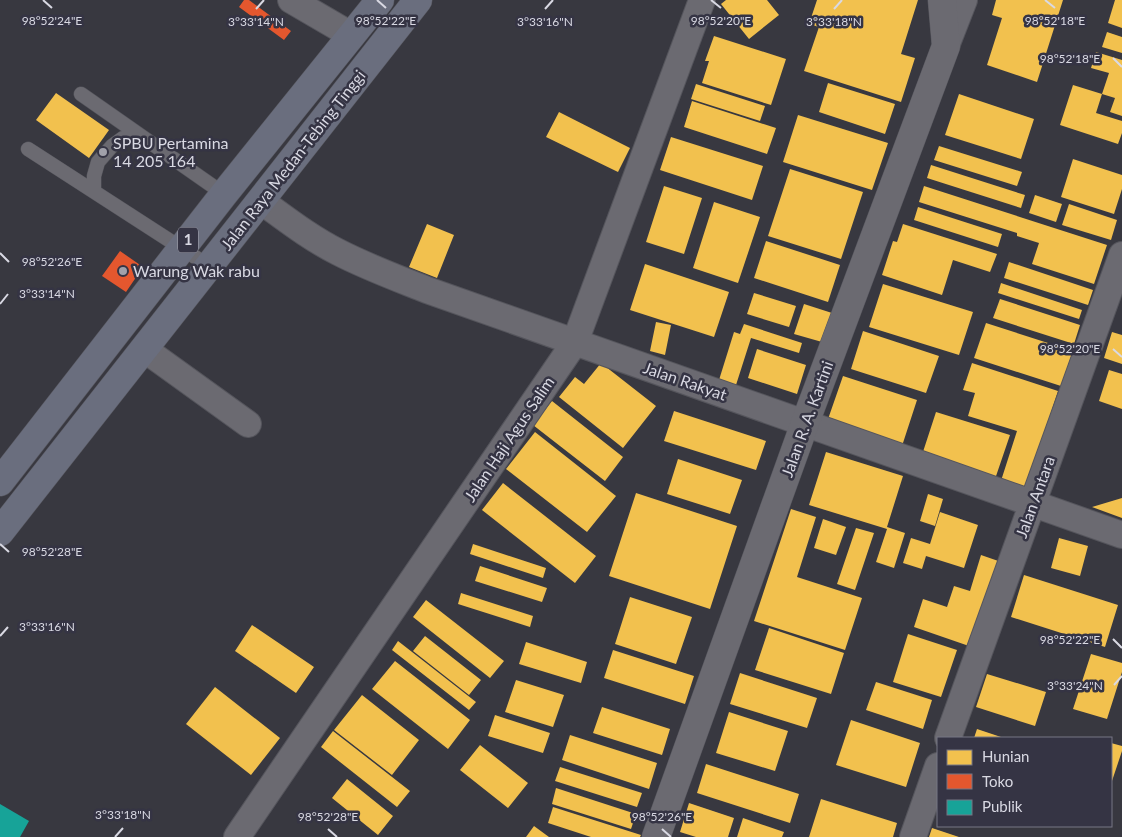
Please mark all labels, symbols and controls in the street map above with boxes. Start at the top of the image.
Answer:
text: 98°52'24"E [22,13,82,28]
text: 98°52'22"E [356,13,416,28]
text: 98°52'20"E [691,13,751,28]
text: 98°52'18"E [1025,13,1085,28]
text: 3°33'14"N [228,14,284,29]
text: 3°33'16"N [517,14,573,29]
text: 3°33'18"N [806,14,862,29]
text: 98°52'18"E [1040,51,1100,66]
street label: Jalan Raya Medan-Tebing Tinggi [216,66,369,253]
place label: SPBU Pertamina 14 205 164 [113,133,229,170]
marker: SPBU Pertamina 14 205 164 [97,146,109,158]
road number: 1 [178,228,198,252]
text: 98°52'26"E [22,254,82,269]
place label: Warung Wak rabu [133,261,260,280]
marker: Warung Wak rabu [117,265,129,277]
text: 3°33'14"N [19,286,75,301]
text: 98°52'20"E [1040,341,1100,356]
street label: Jalan Rakyat [641,357,730,404]
street label: Jalan R. A. Kartini [777,358,836,479]
street label: Jalan Haji Agus Salim [460,373,557,505]
street label: Jalan Antara [1011,453,1058,540]
text: 98°52'28"E [22,544,82,559]
text: 3°33'16"N [19,619,75,634]
text: 98°52'22"E [1040,632,1100,647]
text: 3°33'24"N [1047,678,1103,693]
legend [937,737,1112,827]
text: Hunian [982,747,1029,765]
text: Toko [982,772,1013,790]
text: Publik [982,797,1023,815]
text: 3°33'18"N [95,807,151,822]
text: 98°52'28"E [298,809,358,824]
text: 98°52'26"E [632,809,692,824]

